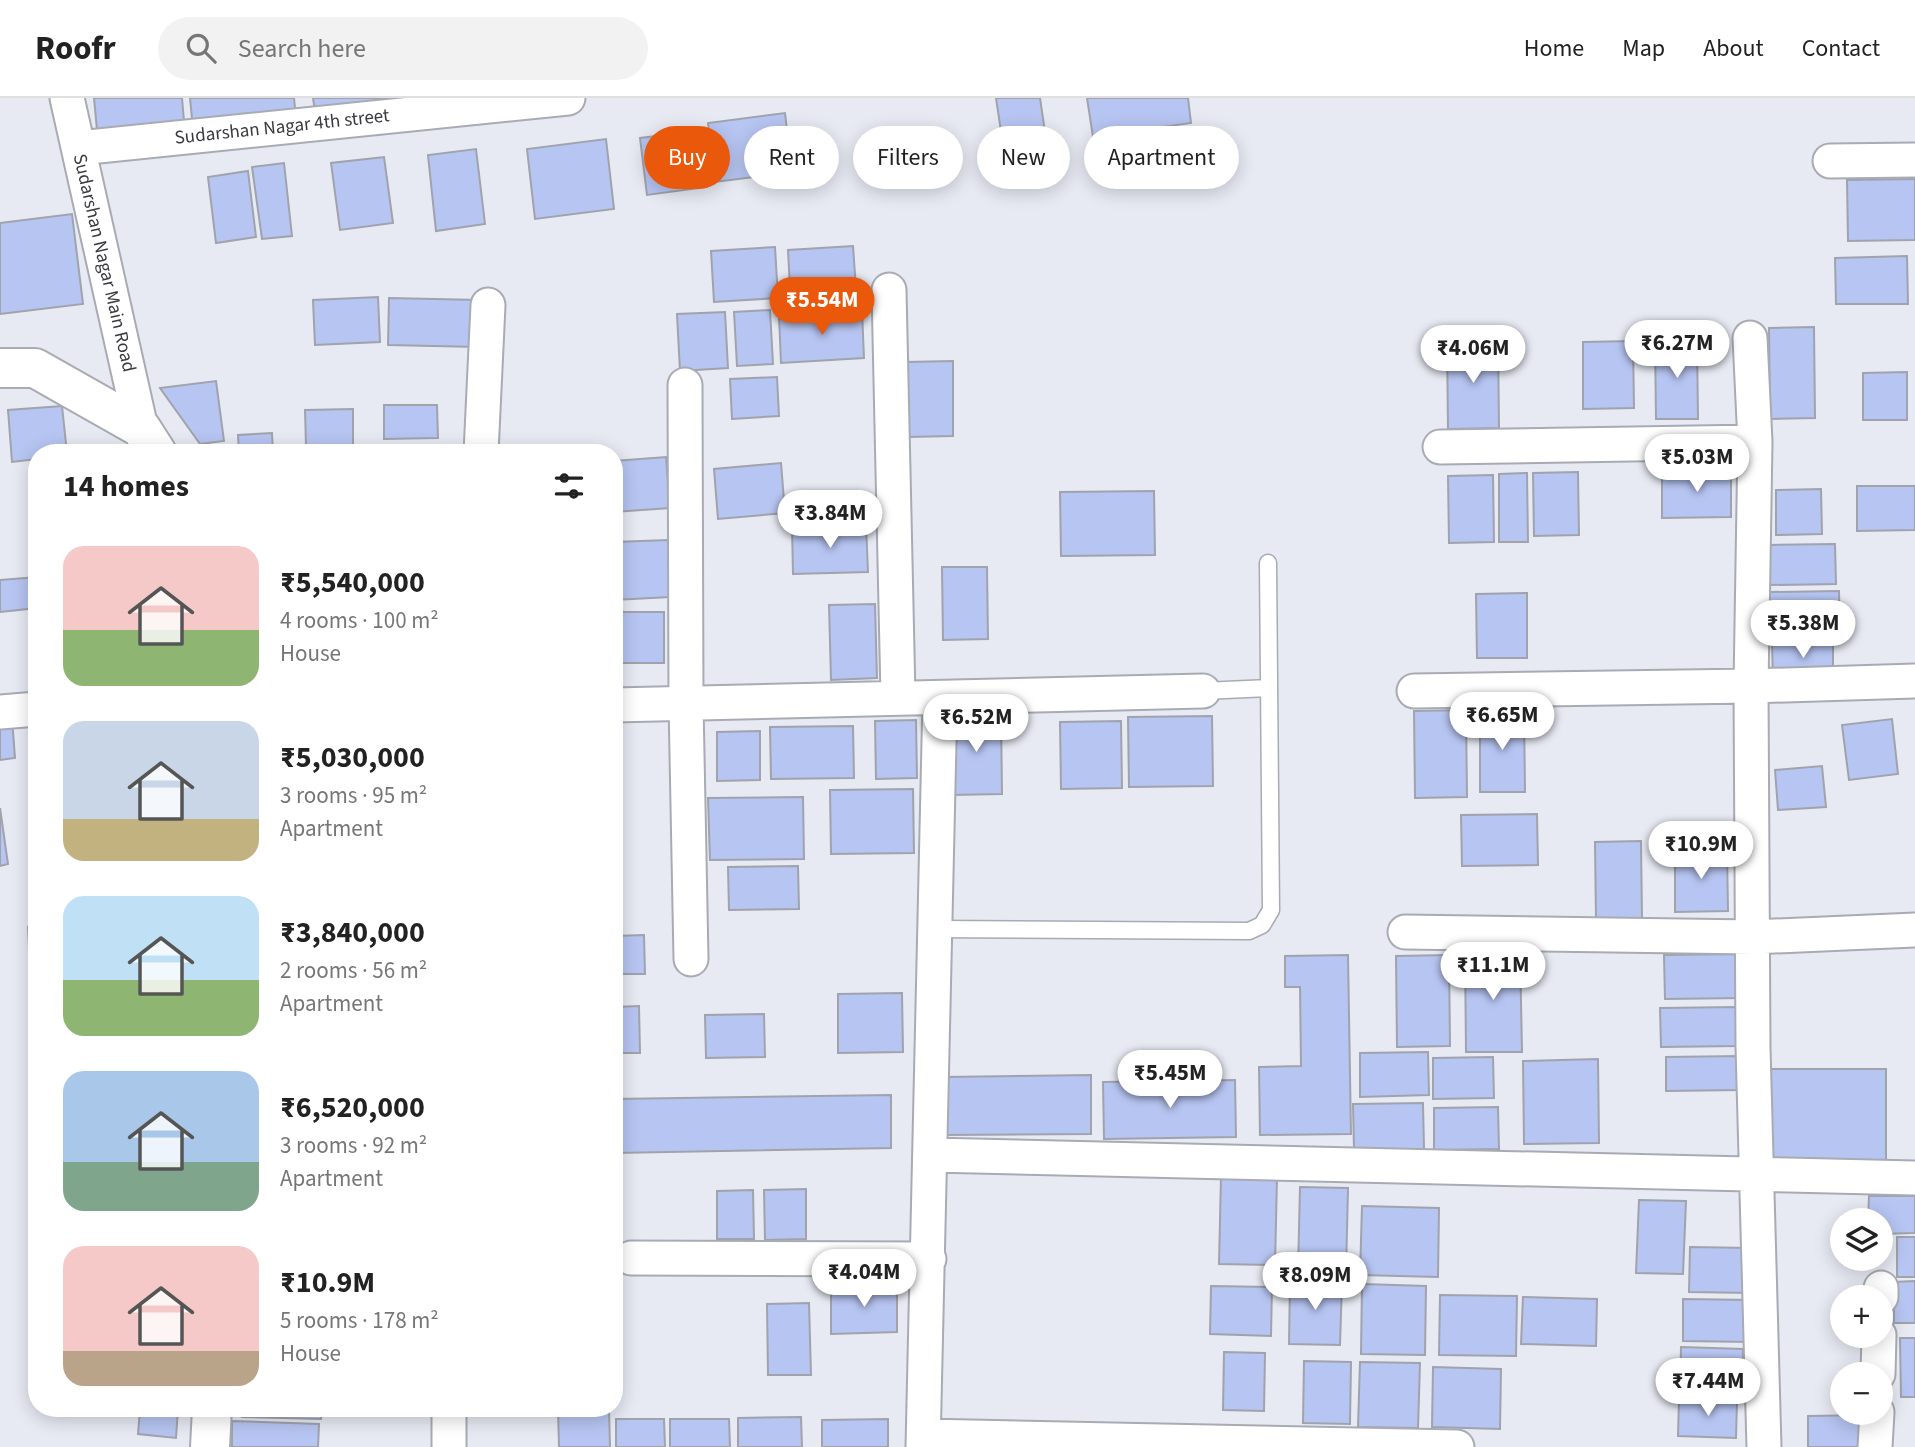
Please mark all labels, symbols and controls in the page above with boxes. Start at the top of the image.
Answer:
search box [158,17,648,80]
text: Roofr [35,25,116,72]
icon: search [182,29,220,67]
text: Search here [238,30,366,67]
text: Home [1524,31,1584,66]
text: Map [1622,31,1665,66]
text: About [1703,31,1764,66]
text: Contact [1802,31,1880,66]
street label: Sudarshan Nagar 4th street [173,102,391,152]
chip: Buy [644,126,730,189]
chip: Rent [744,126,839,189]
chip: Filters [853,126,963,189]
chip: New [977,126,1070,189]
chip: Apartment [1084,126,1239,189]
street label: Sudarshan Nagar Main Road [66,151,142,375]
pin: ₹5.54M [765,278,879,337]
text: ₹5.54M [785,283,859,316]
pin: ₹6.27M [1620,320,1734,380]
pin: ₹4.06M [1416,326,1530,385]
text: ₹6.27M [1640,326,1714,359]
text: ₹4.06M [1436,331,1510,364]
pin: ₹5.03M [1640,434,1754,494]
text: ₹5.03M [1660,440,1734,473]
text: 14 homes [63,465,189,508]
icon: filters [550,467,588,505]
pin: ₹3.84M [773,490,887,550]
text: ₹3.84M [793,496,867,529]
text: ₹5,540,000 [280,561,425,604]
icon: home [119,574,203,658]
pin: ₹5.38M [1746,601,1860,660]
text: 4 rooms · 100 m² [280,604,439,637]
text: ₹5.38M [1766,606,1840,639]
text: House [280,637,341,670]
pin: ₹6.65M [1445,692,1559,752]
pin: ₹6.52M [919,694,1033,754]
text: ₹6.65M [1465,698,1539,731]
text: ₹6.52M [939,700,1013,733]
text: ₹5,030,000 [280,736,425,779]
icon: home [119,749,203,833]
text: 3 rooms · 95 m² [280,779,427,812]
text: Apartment [280,812,383,845]
pin: ₹10.9M [1644,822,1758,881]
text: ₹10.9M [1664,827,1738,860]
text: ₹3,840,000 [280,911,425,954]
icon: home [119,924,203,1008]
pin: ₹11.1M [1436,942,1550,1002]
text: ₹11.1M [1456,948,1530,981]
text: 2 rooms · 56 m² [280,954,427,987]
text: Apartment [280,987,383,1020]
pin: ₹5.45M [1113,1051,1227,1110]
text: ₹5.45M [1133,1056,1207,1089]
text: ₹6,520,000 [280,1086,425,1129]
icon: home [119,1099,203,1183]
text: 3 rooms · 92 m² [280,1129,427,1162]
text: Apartment [280,1162,383,1195]
map controls [1830,1208,1893,1425]
button: layers [1830,1208,1893,1271]
pin: ₹4.04M [807,1250,921,1309]
pin: ₹8.09M [1258,1252,1372,1312]
text: ₹4.04M [827,1255,901,1288]
text: ₹8.09M [1278,1258,1352,1291]
text: ₹10.9M [280,1261,375,1304]
icon: home [119,1274,203,1358]
button: + [1830,1285,1893,1348]
text: 5 rooms · 178 m² [280,1304,439,1337]
text: House [280,1337,341,1370]
pin: ₹7.44M [1651,1358,1765,1418]
button: − [1830,1362,1893,1425]
text: ₹7.44M [1671,1364,1745,1397]

